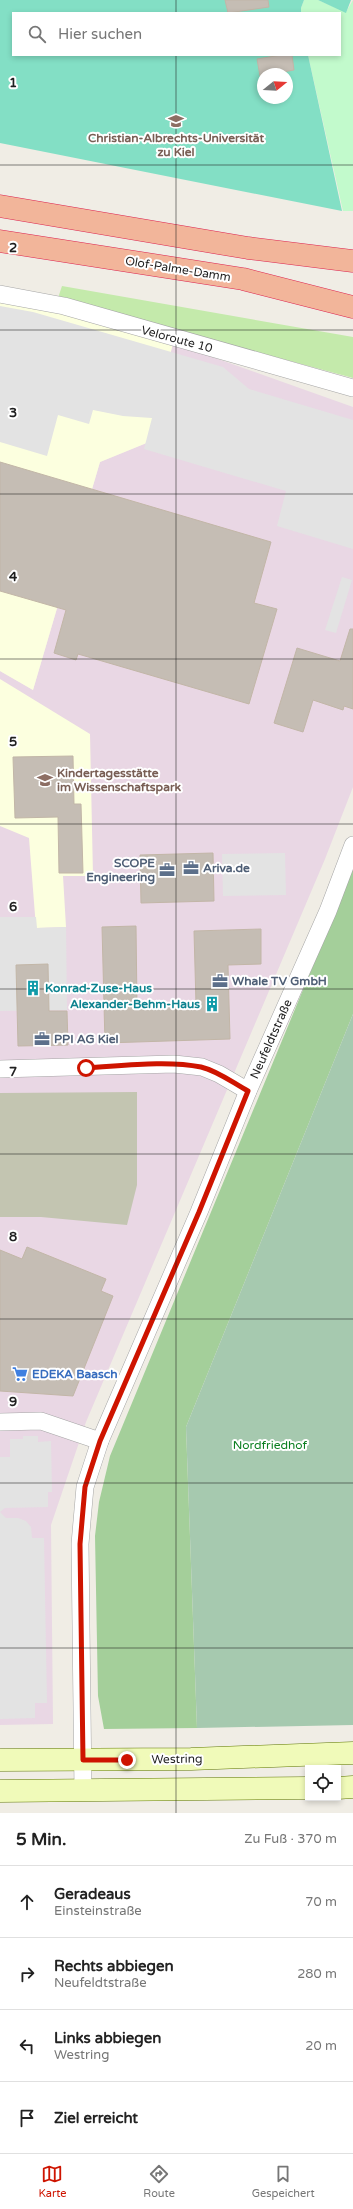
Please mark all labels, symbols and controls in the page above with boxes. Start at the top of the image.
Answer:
search box [12,12,341,56]
icon: search [26,23,48,45]
text: Hier suchen [58,25,142,43]
north arrow [257,68,293,104]
text: 1 [9,75,17,91]
school or university icon: Christian-Albrechts-Universität zu Kiel [167,112,185,130]
place label: Christian-Albrechts-Universität zu Kiel [88,131,264,159]
text: 2 [9,240,17,256]
street label: Olof-Palme-Damm [124,254,232,284]
street label: Veloroute 10 [140,323,215,355]
text: 3 [9,405,17,421]
text: 4 [9,569,18,585]
text: 5 [9,734,17,750]
place label: Kindertagesstätte im Wissenschaftspark [57,766,182,795]
school or university icon: Kindertagesstätte im Wissenschaftspark [36,771,54,789]
place label: SCOPE Engineering [86,856,155,885]
office icon: Ariva.de [182,859,200,877]
office icon: SCOPE Engineering [158,861,176,879]
place label: Ariva.de [203,861,250,875]
text: 6 [9,899,17,915]
office icon: Whale TV GmbH [211,972,229,990]
place label: Whale TV GmbH [232,974,327,988]
building icon: Konrad-Zuse-Haus [24,979,42,997]
place label: Konrad-Zuse-Haus [45,981,152,995]
building icon: Alexander-Behm-Haus [203,995,221,1013]
place label: Alexander-Behm-Haus [70,997,200,1011]
street label: Neufeldtstraße [247,997,295,1081]
office icon: PPI AG Kiel [33,1030,51,1048]
place label: PPI AG Kiel [54,1032,118,1046]
route start [77,1059,95,1077]
text: 7 [9,1064,17,1080]
text: 8 [9,1229,17,1245]
supermarket icon: EDEKA Baasch [11,1365,29,1383]
place label: EDEKA Baasch [32,1367,117,1381]
text: 9 [9,1394,17,1410]
park label: Nordfriedhof [233,1438,308,1452]
route end [118,1751,136,1769]
street label: Westring [151,1752,203,1766]
map controls [305,1765,341,1801]
button: locate [305,1765,341,1801]
text: 5 Min. [16,1829,66,1850]
text: Zu Fuß · 370 m [244,1831,337,1847]
text: Geradeaus [54,1885,131,1903]
icon: ahead [16,1891,38,1913]
text: 70 m [305,1894,337,1910]
text: Einsteinstraße [54,1903,142,1919]
text: Rechts abbiegen [54,1957,174,1975]
icon: right [16,1963,38,1985]
text: 280 m [297,1966,337,1982]
text: Neufeldtstraße [54,1975,147,1991]
text: Links abbiegen [54,2029,161,2047]
icon: left [16,2035,38,2057]
text: 20 m [305,2038,337,2054]
text: Westring [54,2047,109,2063]
icon: arrive [16,2107,38,2129]
text: Ziel erreicht [54,2109,138,2127]
tab: Karte [38,2163,67,2200]
tab: Route [143,2163,175,2200]
tab: Gespeichert [252,2163,315,2200]

